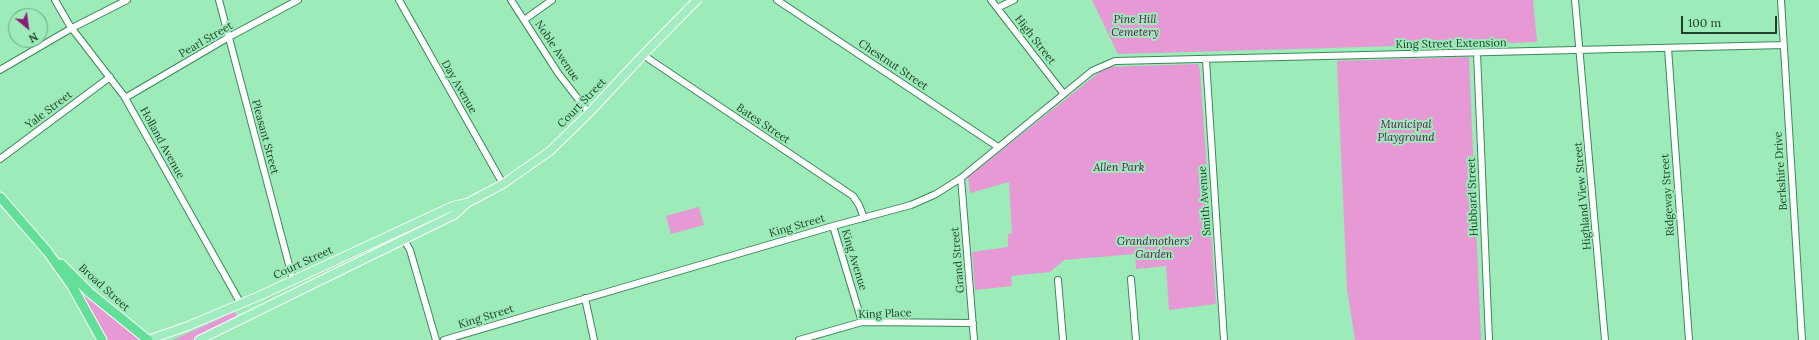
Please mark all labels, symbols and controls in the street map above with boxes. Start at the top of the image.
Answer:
north arrow [8,8,48,48]
scale bar [1683,8,1779,34]
street label: High Street [1012,13,1058,67]
park label: Pine Hill Cemetery [1111,13,1159,39]
text: 100 m [1688,15,1721,30]
street label: Noble Avenue [532,18,582,84]
street label: Pearl Street [177,19,235,61]
text: N [26,29,40,46]
street label: King Street Extension [1395,36,1507,52]
street label: Chestnut Street [856,37,930,93]
street label: Day Avenue [438,58,480,116]
street label: Court Street [555,75,609,131]
street label: Yale Street [23,88,75,132]
street label: Pleasant Street [249,98,281,176]
street label: Bates Street [734,101,792,147]
street label: Holland Avenue [137,105,187,181]
park label: Municipal Playground [1377,118,1435,144]
street label: Berkshire Drive [1772,131,1790,211]
street label: Highland View Street [1572,141,1594,251]
street label: Ridgeway Street [1659,153,1677,237]
street label: Hubbard Street [1465,157,1481,237]
park label: Allen Park [1093,161,1145,175]
street label: Smith Avenue [1196,165,1214,237]
street label: King Street [768,212,826,240]
street label: Grand Street [949,227,967,293]
street label: King Avenue [838,228,870,292]
park label: Grandmothers' Garden [1117,235,1191,261]
street label: Court Street [271,244,335,282]
street label: Broad Street [76,262,132,314]
street label: King Street [457,302,515,332]
street label: King Place [858,306,912,322]

